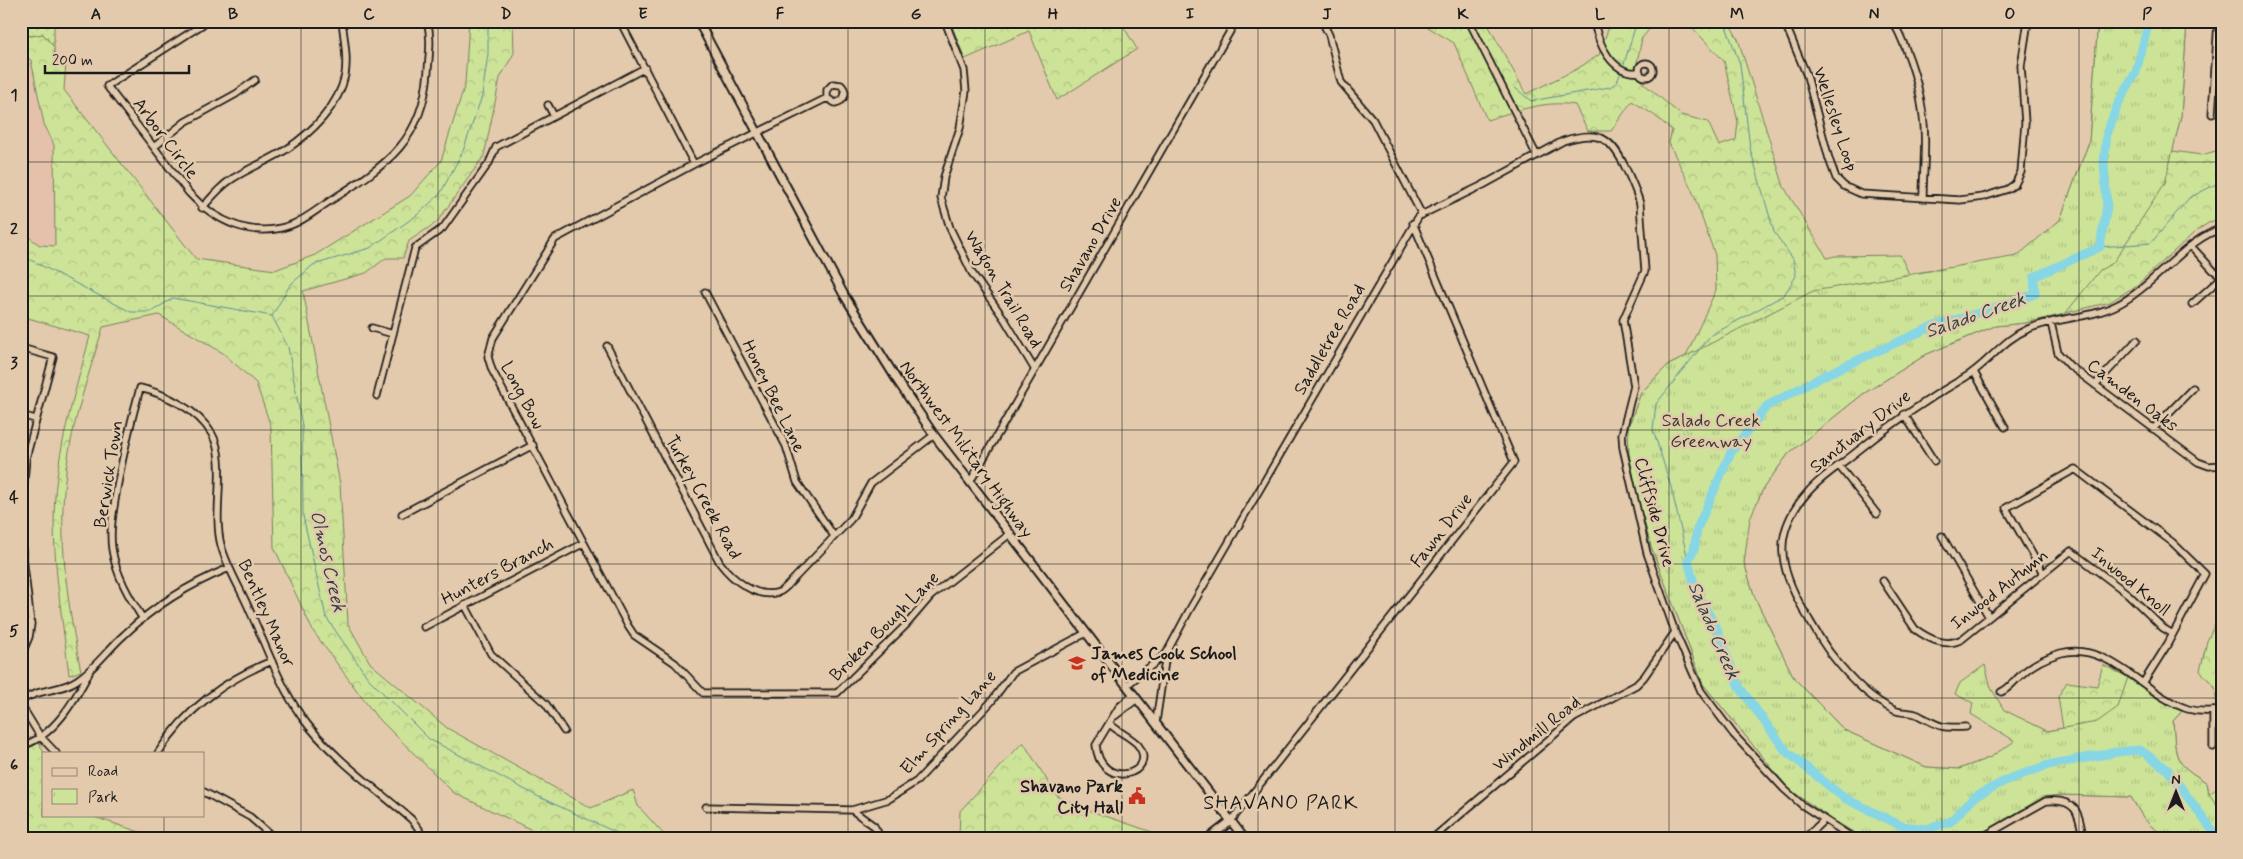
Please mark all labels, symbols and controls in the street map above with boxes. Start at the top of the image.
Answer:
text: A [91,4,101,25]
text: B [228,4,238,25]
text: C [363,4,375,25]
text: D [500,4,512,25]
text: E [638,4,648,25]
text: F [776,4,785,25]
text: G [911,4,922,25]
text: H [1048,4,1059,25]
text: I [1186,4,1195,25]
text: J [1322,4,1332,25]
text: K [1457,4,1469,25]
text: L [1595,4,1606,25]
text: M [1730,4,1744,25]
text: N [1869,4,1879,25]
text: O [2005,4,2016,25]
text: P [2142,4,2152,25]
scale bar [45,42,189,74]
text: 200 m [52,51,93,71]
street label: Wellesley Loop [1807,64,1863,175]
text: 1 [10,85,18,106]
street label: Arbor Circle [127,93,204,184]
street label: Shavano Drive [1054,192,1128,297]
text: 2 [10,219,18,240]
street label: Wagon Trail Road [957,226,1048,354]
street label: Saddletree Road [1288,280,1371,399]
water label: Salado Creek [1922,286,2029,344]
street label: Honey Bee Lane [735,336,811,457]
text: 3 [10,353,18,374]
street label: Camden Oaks [2082,354,2183,438]
street label: Northwest Military Highway [892,356,1039,544]
street label: Long Bow [493,357,550,434]
street label: Sanctuary Drive [1805,385,1916,479]
park label: Salado Creek Greenway [1662,409,1760,454]
street label: Berwick Town [89,419,129,530]
street label: Turkey Creek Road [659,431,747,564]
street label: Cliffside Drive [1628,455,1680,570]
text: 4 [9,487,19,508]
street label: Fawn Drive [1405,488,1478,573]
water label: Olmos Creek [304,508,351,615]
street label: Hunters Branch [437,532,558,612]
street label: Inwood Knoll [2086,542,2175,622]
street label: Inwood Autumn [1946,544,2054,636]
street label: Bentley Manor [232,556,301,672]
street label: Broken Bough Lane [824,566,945,687]
water label: Salado Creek [1682,578,1746,684]
text: 5 [9,621,19,642]
place label: James Cook School of Medicine [1091,642,1237,687]
school or university icon: James Cook School of Medicine [1067,653,1087,673]
street label: Elm Spring Lane [895,665,1002,780]
street label: Windmill Road [1487,691,1586,777]
legend [42,752,205,816]
text: 6 [10,755,18,776]
text: Road [88,762,118,782]
north arrow [2150,766,2200,816]
text: N [2171,771,2181,789]
place label: Shavano Park City Hall [1020,775,1123,820]
public building icon: Shavano Park City Hall [1127,786,1147,806]
text: Park [88,788,118,808]
district label: SHAVANO PARK [1203,790,1359,817]

